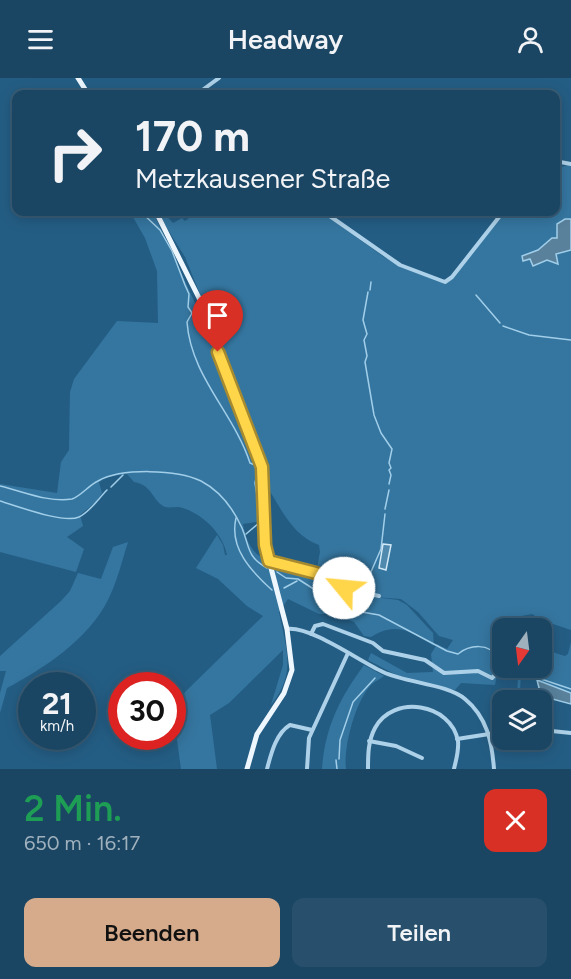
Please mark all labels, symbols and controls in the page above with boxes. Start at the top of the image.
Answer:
icon: menu [24,23,57,56]
text: Headway [228,23,343,56]
icon: person [514,23,547,56]
text: 170 m [135,111,250,162]
icon: right [36,114,114,192]
text: Metzkausener Straße [135,162,390,195]
pin [192,290,243,352]
icon: arrive [201,299,234,332]
position arrow [312,556,376,620]
north arrow [492,618,552,678]
map controls [492,618,552,750]
speed limit sign: 30 [108,672,186,750]
text: 21 [42,685,72,722]
button: layers [492,690,552,750]
text: km/h [40,717,74,735]
text: 2 Min. [24,787,122,830]
button: close [484,789,547,852]
text: 650 m · 16:17 [24,831,140,855]
button: Beenden [24,898,280,967]
button: Teilen [292,898,547,967]

